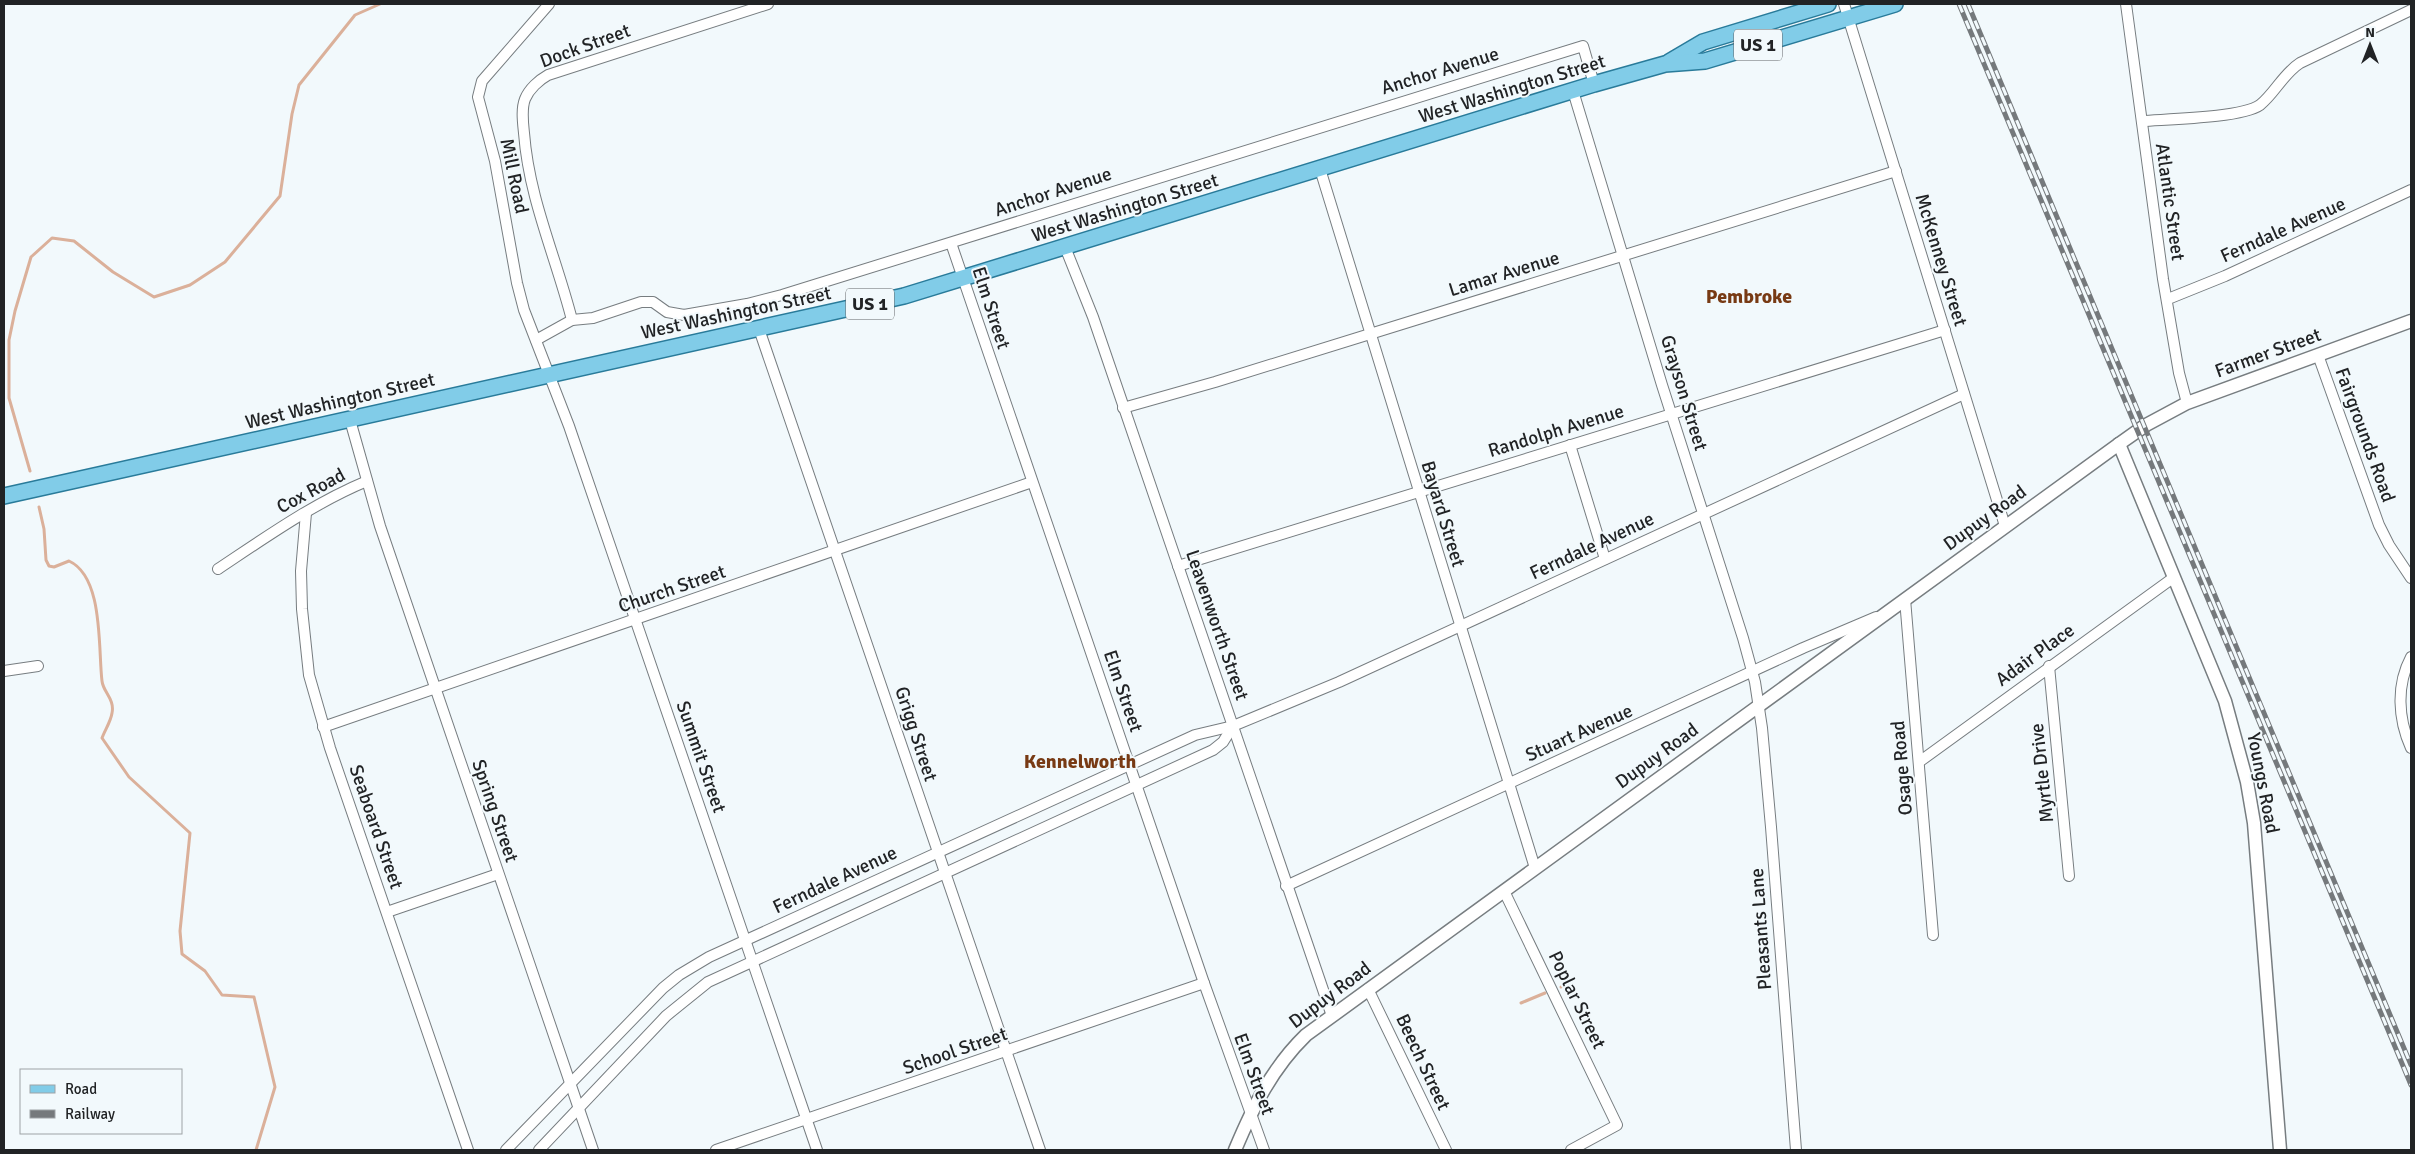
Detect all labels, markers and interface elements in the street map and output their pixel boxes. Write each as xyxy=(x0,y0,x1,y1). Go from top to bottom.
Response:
street label: Dock Street xyxy=(537,18,634,73)
north arrow xyxy=(2345,20,2395,70)
text: N xyxy=(2365,24,2375,41)
road number: US 1 xyxy=(1734,30,1782,60)
street label: Anchor Avenue xyxy=(1378,42,1502,100)
street label: West Washington Street xyxy=(1416,49,1608,129)
street label: Mill Road xyxy=(494,136,534,216)
street label: Atlantic Street xyxy=(2150,142,2190,263)
street label: Anchor Avenue xyxy=(991,162,1115,222)
street label: West Washington Street xyxy=(1029,168,1221,248)
street label: McKenney Street xyxy=(1909,191,1973,330)
street label: Ferndale Avenue xyxy=(2217,192,2349,268)
street label: Lamar Avenue xyxy=(1446,246,1562,302)
street label: Elm Street xyxy=(966,264,1016,353)
street label: West Washington Street xyxy=(639,281,834,345)
district label: Pembroke xyxy=(1706,284,1792,309)
road number: US 1 xyxy=(846,288,894,320)
street label: Farmer Street xyxy=(2212,323,2325,383)
street label: Grayson Street xyxy=(1655,332,1713,454)
street label: Fairgrounds Road xyxy=(2330,364,2400,506)
street label: West Washington Street xyxy=(243,367,437,434)
street label: Randolph Avenue xyxy=(1485,399,1627,463)
street label: Bayard Street xyxy=(1415,458,1471,570)
street label: Cox Road xyxy=(272,463,350,519)
street label: Dupuy Road xyxy=(1939,480,2031,556)
street label: Ferndale Avenue xyxy=(1526,507,1658,585)
street label: Leavenworth Street xyxy=(1180,547,1254,704)
street label: Church Street xyxy=(615,559,729,619)
street label: Adair Place xyxy=(1991,618,2079,692)
street label: Elm Street xyxy=(1098,647,1148,735)
street label: Grigg Street xyxy=(889,683,943,785)
street label: Summit Street xyxy=(671,698,731,816)
street label: Stuart Avenue xyxy=(1522,699,1636,767)
street label: Dupuy Road xyxy=(1611,718,1703,794)
street label: Osage Road xyxy=(1886,720,1918,816)
street label: Myrtle Drive xyxy=(2025,722,2059,824)
street label: Youngs Road xyxy=(2241,731,2285,835)
district label: Kennelworth xyxy=(1024,749,1136,774)
street label: Spring Street xyxy=(466,756,524,866)
street label: Seaboard Street xyxy=(344,762,409,893)
street label: Ferndale Avenue xyxy=(769,841,901,919)
street label: Pleasants Lane xyxy=(1745,867,1777,991)
street label: Poplar Street xyxy=(1543,947,1611,1053)
street label: Dupuy Road xyxy=(1284,956,1376,1034)
street label: Beech Street xyxy=(1390,1010,1456,1114)
street label: School Street xyxy=(900,1022,1011,1080)
street label: Elm Street xyxy=(1228,1030,1280,1118)
legend xyxy=(20,1069,182,1134)
text: Road xyxy=(65,1080,97,1098)
text: Railway xyxy=(65,1105,115,1123)

